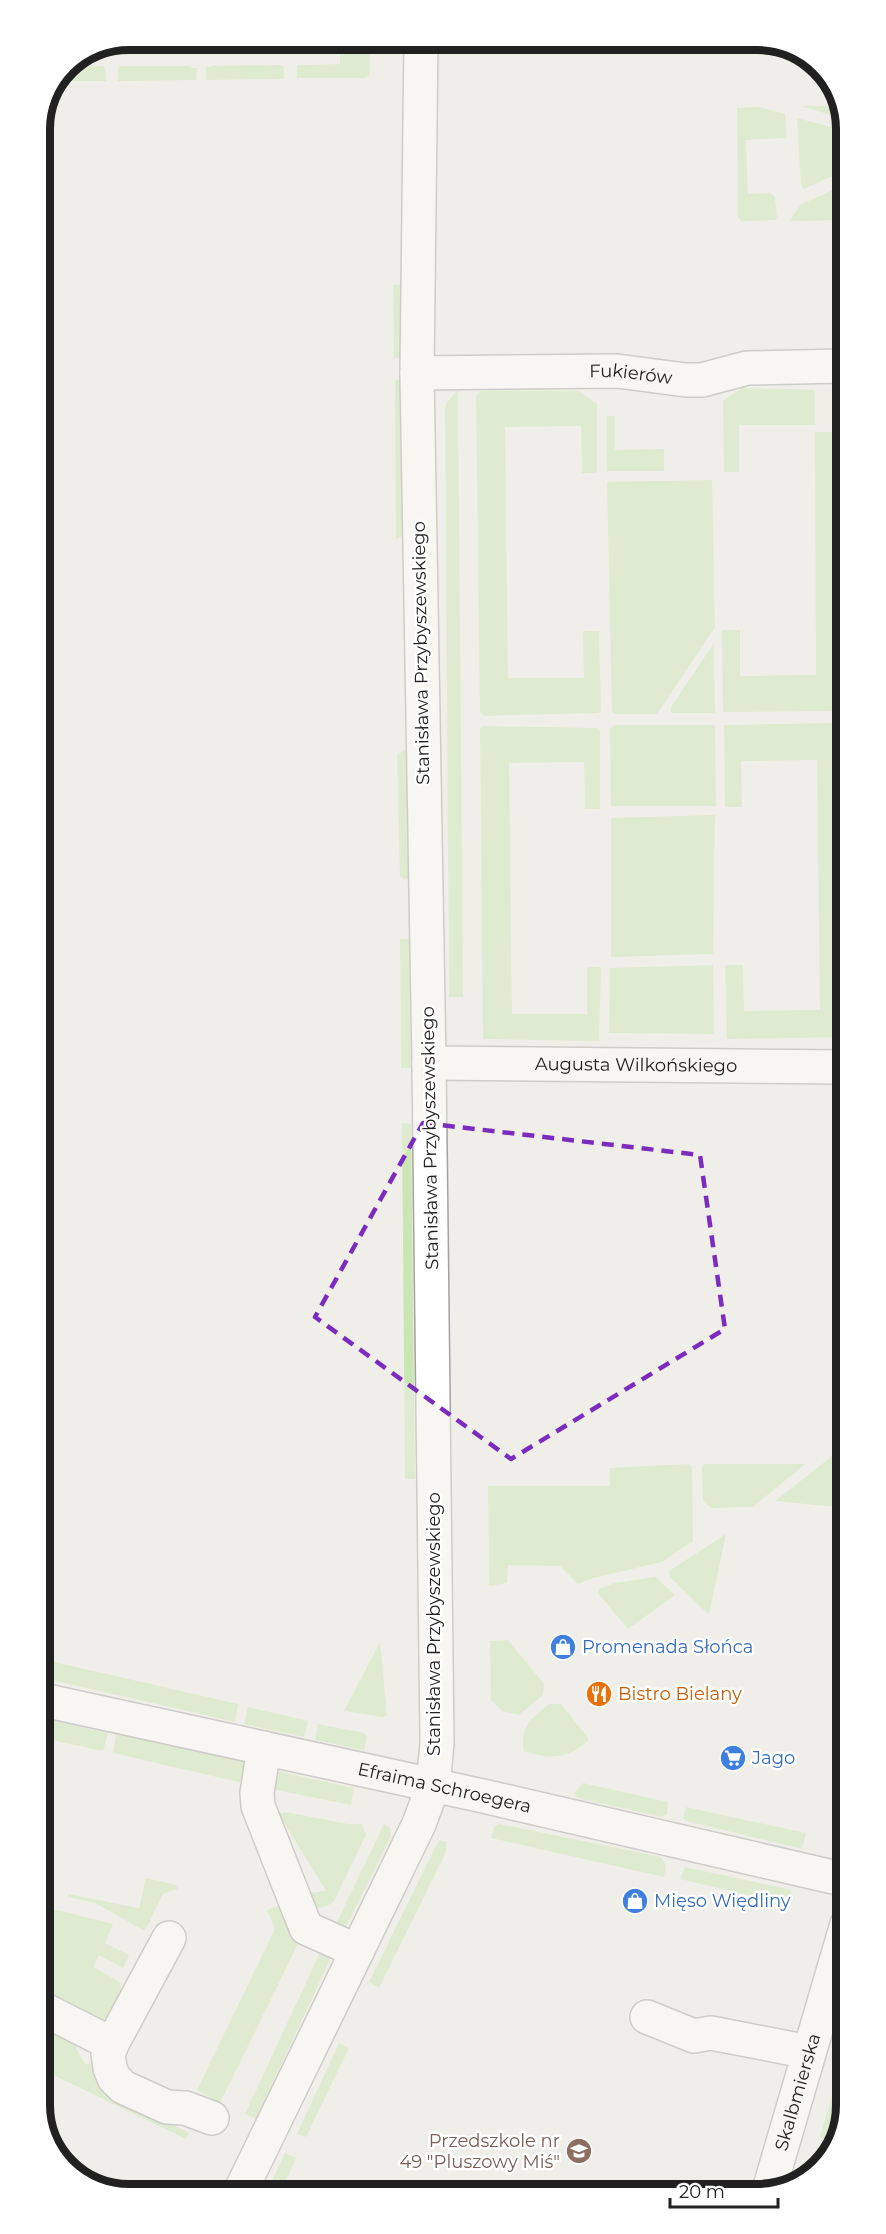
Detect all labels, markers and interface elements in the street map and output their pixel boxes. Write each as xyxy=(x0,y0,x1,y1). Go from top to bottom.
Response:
street label: Fukierów xyxy=(589,359,674,389)
street label: Stanisława Przybyszewskiego xyxy=(408,521,434,785)
street label: Stanisława Przybyszewskiego xyxy=(417,1006,443,1270)
street label: Augusta Wilkońskiego xyxy=(535,1053,737,1077)
street label: Stanisława Przybyszewskiego xyxy=(423,1492,445,1756)
shop icon: Promenada Słońca xyxy=(548,1632,578,1662)
place label: Promenada Słońca xyxy=(582,1636,753,1658)
restaurant icon: Bistro Bielany xyxy=(584,1679,614,1709)
place label: Bistro Bielany xyxy=(618,1683,742,1705)
supermarket icon: Jago xyxy=(718,1743,748,1773)
place label: Jago xyxy=(751,1747,795,1769)
street label: Efraima Schroegera xyxy=(356,1758,534,1818)
shop icon: Mięso Więdliny xyxy=(620,1886,650,1916)
place label: Mięso Więdliny xyxy=(654,1890,791,1912)
street label: Skalbmierska xyxy=(770,2031,825,2153)
place label: Przedszkole nr 49 "Pluszowy Miś" xyxy=(399,2130,560,2173)
school or university icon: Przedszkole nr 49 "Pluszowy Miś" xyxy=(564,2136,594,2166)
scale bar xyxy=(670,2171,778,2209)
text: 20 m xyxy=(679,2181,725,2203)

